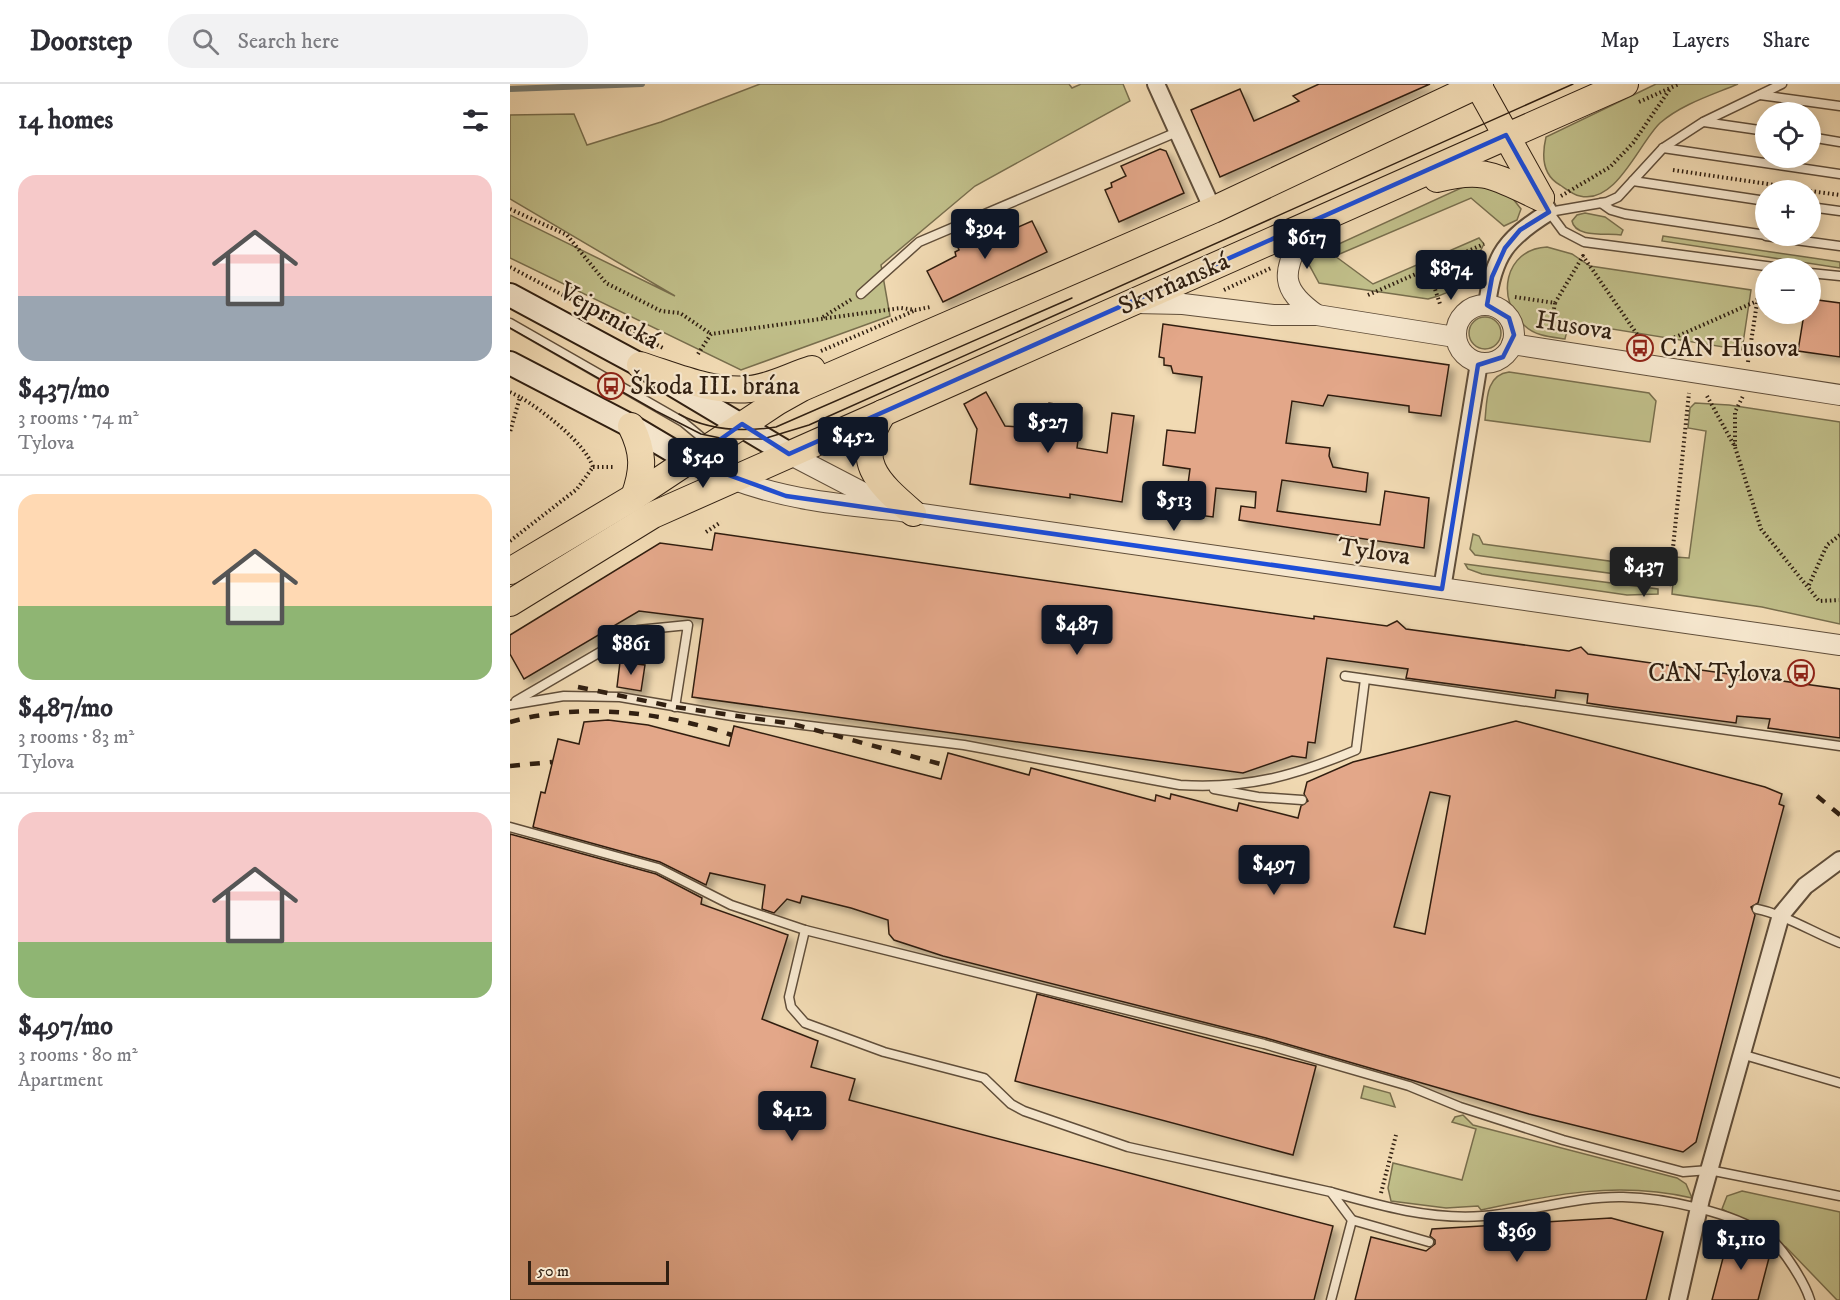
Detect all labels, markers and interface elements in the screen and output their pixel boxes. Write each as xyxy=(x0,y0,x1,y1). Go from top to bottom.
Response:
search box xyxy=(168,14,588,68)
text: Doorstep xyxy=(30,24,132,59)
icon: search xyxy=(189,25,222,58)
text: Search here xyxy=(237,28,339,55)
text: Map xyxy=(1600,28,1639,54)
text: Layers xyxy=(1672,28,1730,54)
text: Share xyxy=(1763,28,1810,54)
map controls xyxy=(1755,102,1821,324)
button: locate xyxy=(1755,102,1821,168)
text: 14 homes xyxy=(18,104,113,137)
icon: filters xyxy=(459,104,492,137)
button: + xyxy=(1755,180,1821,246)
pin: $394 xyxy=(949,209,1021,260)
icon: home xyxy=(201,214,309,322)
text: $394 xyxy=(965,216,1005,241)
pin: $617 xyxy=(1271,219,1343,270)
text: $617 xyxy=(1287,226,1327,251)
street label: Skvrňanská xyxy=(1113,245,1235,323)
pin: $874 xyxy=(1415,250,1487,301)
text: $874 xyxy=(1430,257,1472,282)
button: − xyxy=(1755,258,1821,324)
street label: Vejprnická xyxy=(552,274,665,357)
street label: Husova xyxy=(1533,304,1615,348)
place label: CAN Husova xyxy=(1660,332,1799,365)
bus stop icon: CAN Husova xyxy=(1625,333,1655,363)
place label: Škoda III. brána xyxy=(630,369,800,403)
bus stop icon: Škoda III. brána xyxy=(596,371,626,401)
text: $437/mo xyxy=(18,373,110,406)
pin: $527 xyxy=(1012,403,1084,454)
text: 3 rooms · 74 m² xyxy=(18,406,139,431)
text: $527 xyxy=(1028,410,1068,435)
pin: $452 xyxy=(817,417,889,468)
text: $452 xyxy=(832,424,874,449)
text: Tylova xyxy=(18,431,74,456)
pin: $540 xyxy=(667,438,739,489)
text: $540 xyxy=(682,445,724,470)
pin: $513 xyxy=(1138,481,1210,532)
text: $513 xyxy=(1156,488,1192,513)
street label: Tylova xyxy=(1335,531,1413,573)
icon: home xyxy=(201,533,309,641)
pin: $437 xyxy=(1608,547,1680,598)
text: $437 xyxy=(1624,554,1664,579)
pin: $487 xyxy=(1041,605,1113,656)
text: $487 xyxy=(1056,612,1098,637)
pin: $861 xyxy=(595,625,667,676)
text: $861 xyxy=(612,632,650,657)
place label: CAN Tylova xyxy=(1648,657,1782,690)
bus stop icon: CAN Tylova xyxy=(1786,658,1816,688)
text: $487/mo xyxy=(18,692,113,725)
text: 3 rooms · 83 m² xyxy=(18,725,134,750)
text: Tylova xyxy=(18,750,74,775)
pin: $497 xyxy=(1238,845,1310,896)
icon: home xyxy=(201,851,309,959)
text: $497 xyxy=(1253,852,1295,877)
text: $497/mo xyxy=(18,1010,113,1043)
text: 3 rooms · 80 m² xyxy=(18,1043,138,1068)
text: Apartment xyxy=(18,1068,103,1093)
pin: $412 xyxy=(756,1091,828,1142)
text: $412 xyxy=(772,1098,812,1123)
pin: $369 xyxy=(1481,1212,1553,1263)
text: $369 xyxy=(1498,1219,1536,1244)
pin: $1,110 xyxy=(1692,1220,1790,1271)
text: $1,110 xyxy=(1716,1227,1766,1252)
scale bar xyxy=(528,1258,669,1286)
text: 50 m xyxy=(537,1261,569,1281)

